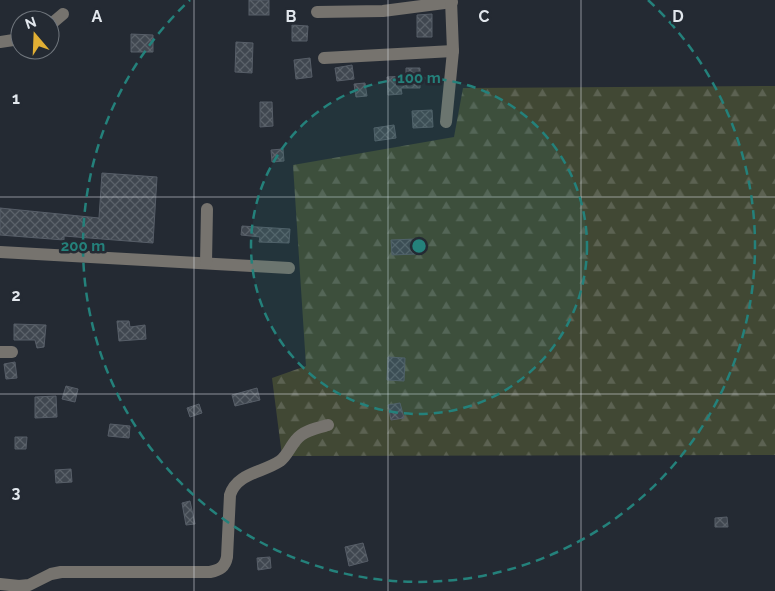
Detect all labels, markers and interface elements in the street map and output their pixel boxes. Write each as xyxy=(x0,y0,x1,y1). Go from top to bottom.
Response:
text: A xyxy=(92,7,103,26)
text: B xyxy=(286,7,297,26)
text: C xyxy=(479,7,490,26)
text: D xyxy=(672,7,684,26)
north arrow xyxy=(10,10,60,60)
text: N xyxy=(23,13,38,32)
text: 100 m xyxy=(397,69,441,87)
text: 1 xyxy=(12,89,20,108)
text: 200 m xyxy=(61,237,105,255)
centre of rings xyxy=(410,237,428,255)
text: 2 xyxy=(11,286,21,305)
text: 3 xyxy=(12,483,21,502)

